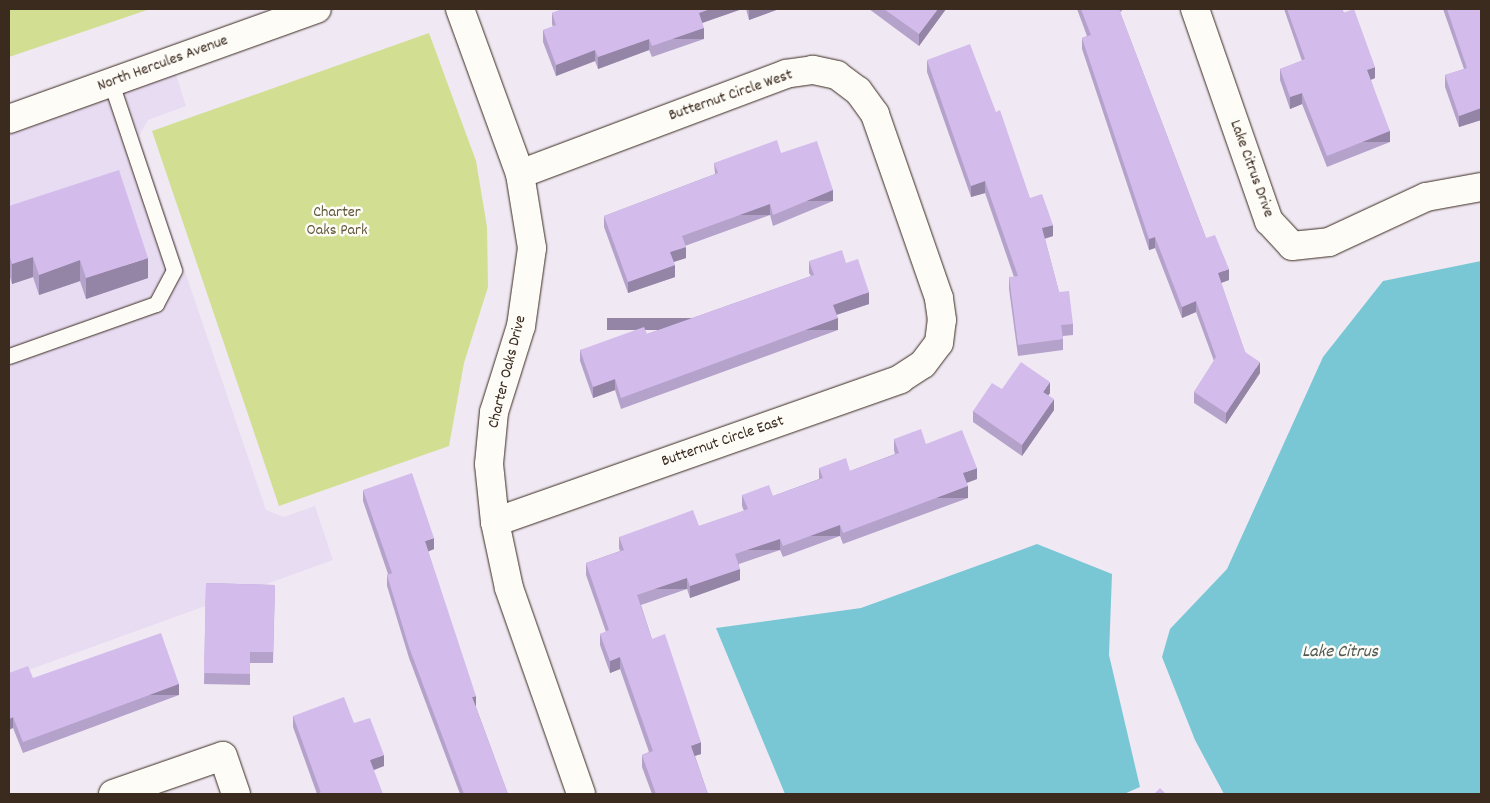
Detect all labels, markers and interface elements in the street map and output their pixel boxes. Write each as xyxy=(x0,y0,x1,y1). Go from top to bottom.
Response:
street label: North Hercules Avenue xyxy=(95,31,231,97)
street label: Butternut Circle West xyxy=(667,66,795,126)
street label: Lake Citrus Drive xyxy=(1225,118,1277,220)
park label: Charter Oaks Park xyxy=(307,203,367,241)
street label: Charter Oaks Drive xyxy=(485,314,531,430)
street label: Butternut Circle East xyxy=(659,412,787,472)
water label: Lake Citrus xyxy=(1302,642,1378,664)

